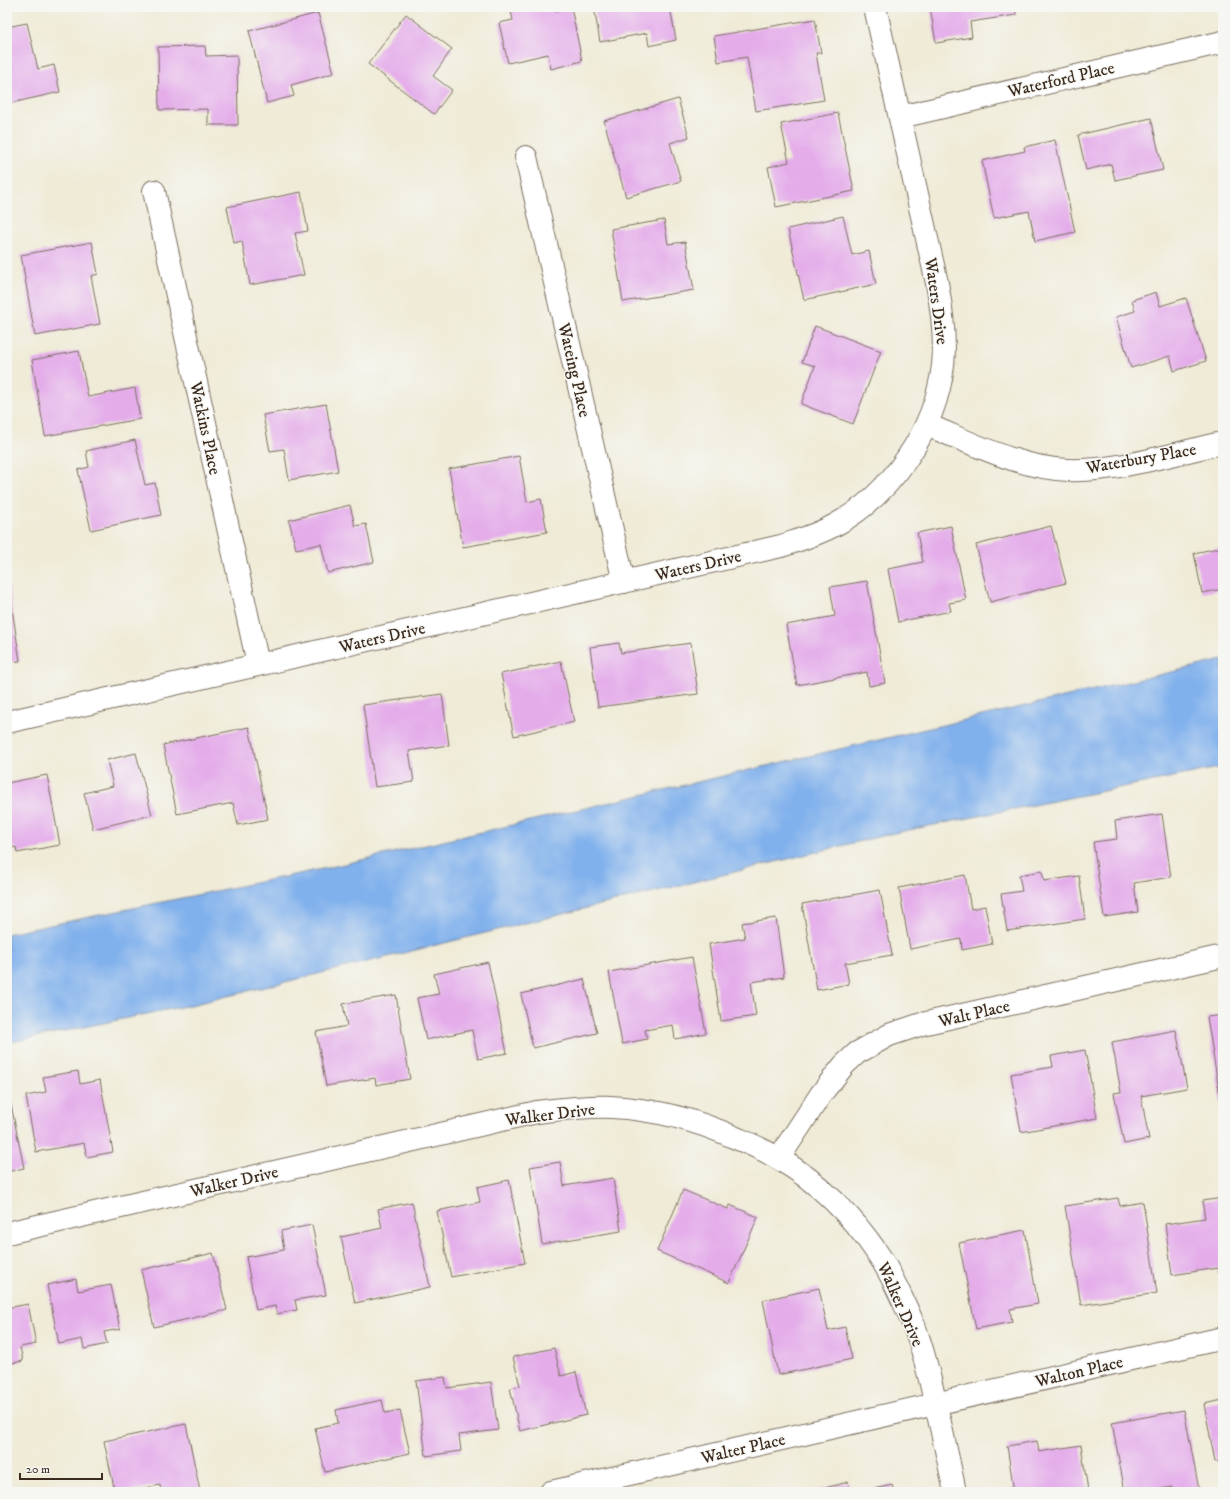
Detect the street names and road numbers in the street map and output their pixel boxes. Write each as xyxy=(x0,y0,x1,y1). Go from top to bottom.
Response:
street label: Waterford Place xyxy=(1005,57,1117,103)
street label: Waters Drive xyxy=(919,255,953,346)
street label: Wateing Place xyxy=(552,320,596,419)
street label: Watkins Place xyxy=(184,379,226,477)
street label: Waterbury Place xyxy=(1083,438,1198,480)
street label: Waters Drive xyxy=(652,545,743,587)
street label: Waters Drive xyxy=(336,617,427,659)
street label: Walt Place xyxy=(936,995,1012,1033)
street label: Walker Drive xyxy=(503,1099,596,1132)
street label: Walker Drive xyxy=(187,1161,281,1203)
street label: Walker Drive xyxy=(871,1258,928,1350)
street label: Walton Place xyxy=(1032,1351,1125,1393)
street label: Walter Place xyxy=(698,1429,787,1470)

